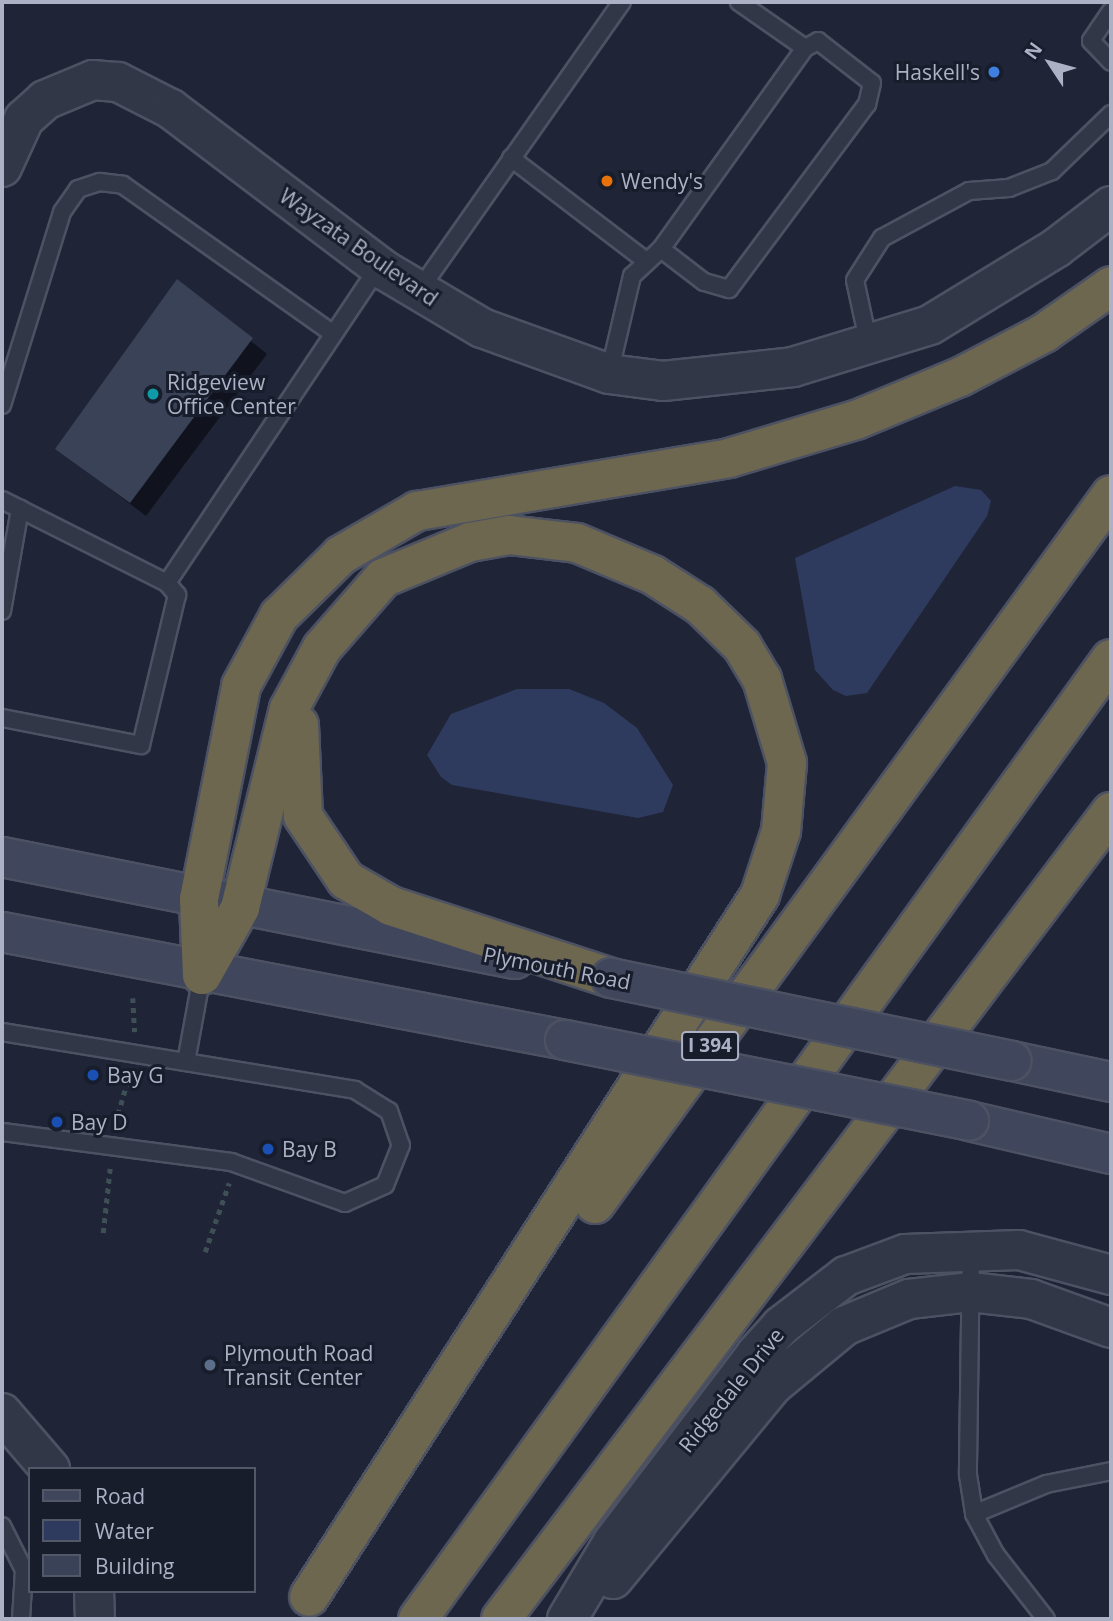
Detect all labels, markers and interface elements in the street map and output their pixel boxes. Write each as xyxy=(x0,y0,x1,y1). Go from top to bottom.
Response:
north arrow xyxy=(1015,28,1085,98)
text: N xyxy=(1018,37,1048,65)
place label: Haskell's xyxy=(895,59,980,85)
marker: Haskell's xyxy=(986,64,1002,80)
place label: Wendy's xyxy=(621,168,703,194)
marker: Wendy's xyxy=(599,173,615,189)
street label: Wayzata Boulevard xyxy=(275,183,443,311)
place label: Ridgeview Office Center xyxy=(167,369,296,419)
marker: Ridgeview Office Center xyxy=(145,386,161,402)
street label: Plymouth Road xyxy=(481,941,633,995)
road number: I 394 xyxy=(680,1030,740,1062)
place label: Bay G xyxy=(107,1062,163,1088)
marker: Bay G xyxy=(85,1067,101,1083)
place label: Bay D xyxy=(71,1109,127,1135)
marker: Bay D xyxy=(49,1114,65,1130)
place label: Bay B xyxy=(282,1136,337,1162)
marker: Bay B xyxy=(260,1141,276,1157)
street label: Ridgedale Drive xyxy=(673,1323,789,1457)
place label: Plymouth Road Transit Center xyxy=(224,1340,373,1390)
marker: Plymouth Road Transit Center xyxy=(202,1357,218,1373)
legend xyxy=(28,1467,256,1593)
text: Road xyxy=(95,1482,145,1510)
text: Water xyxy=(95,1517,154,1545)
text: Building xyxy=(95,1552,174,1580)

